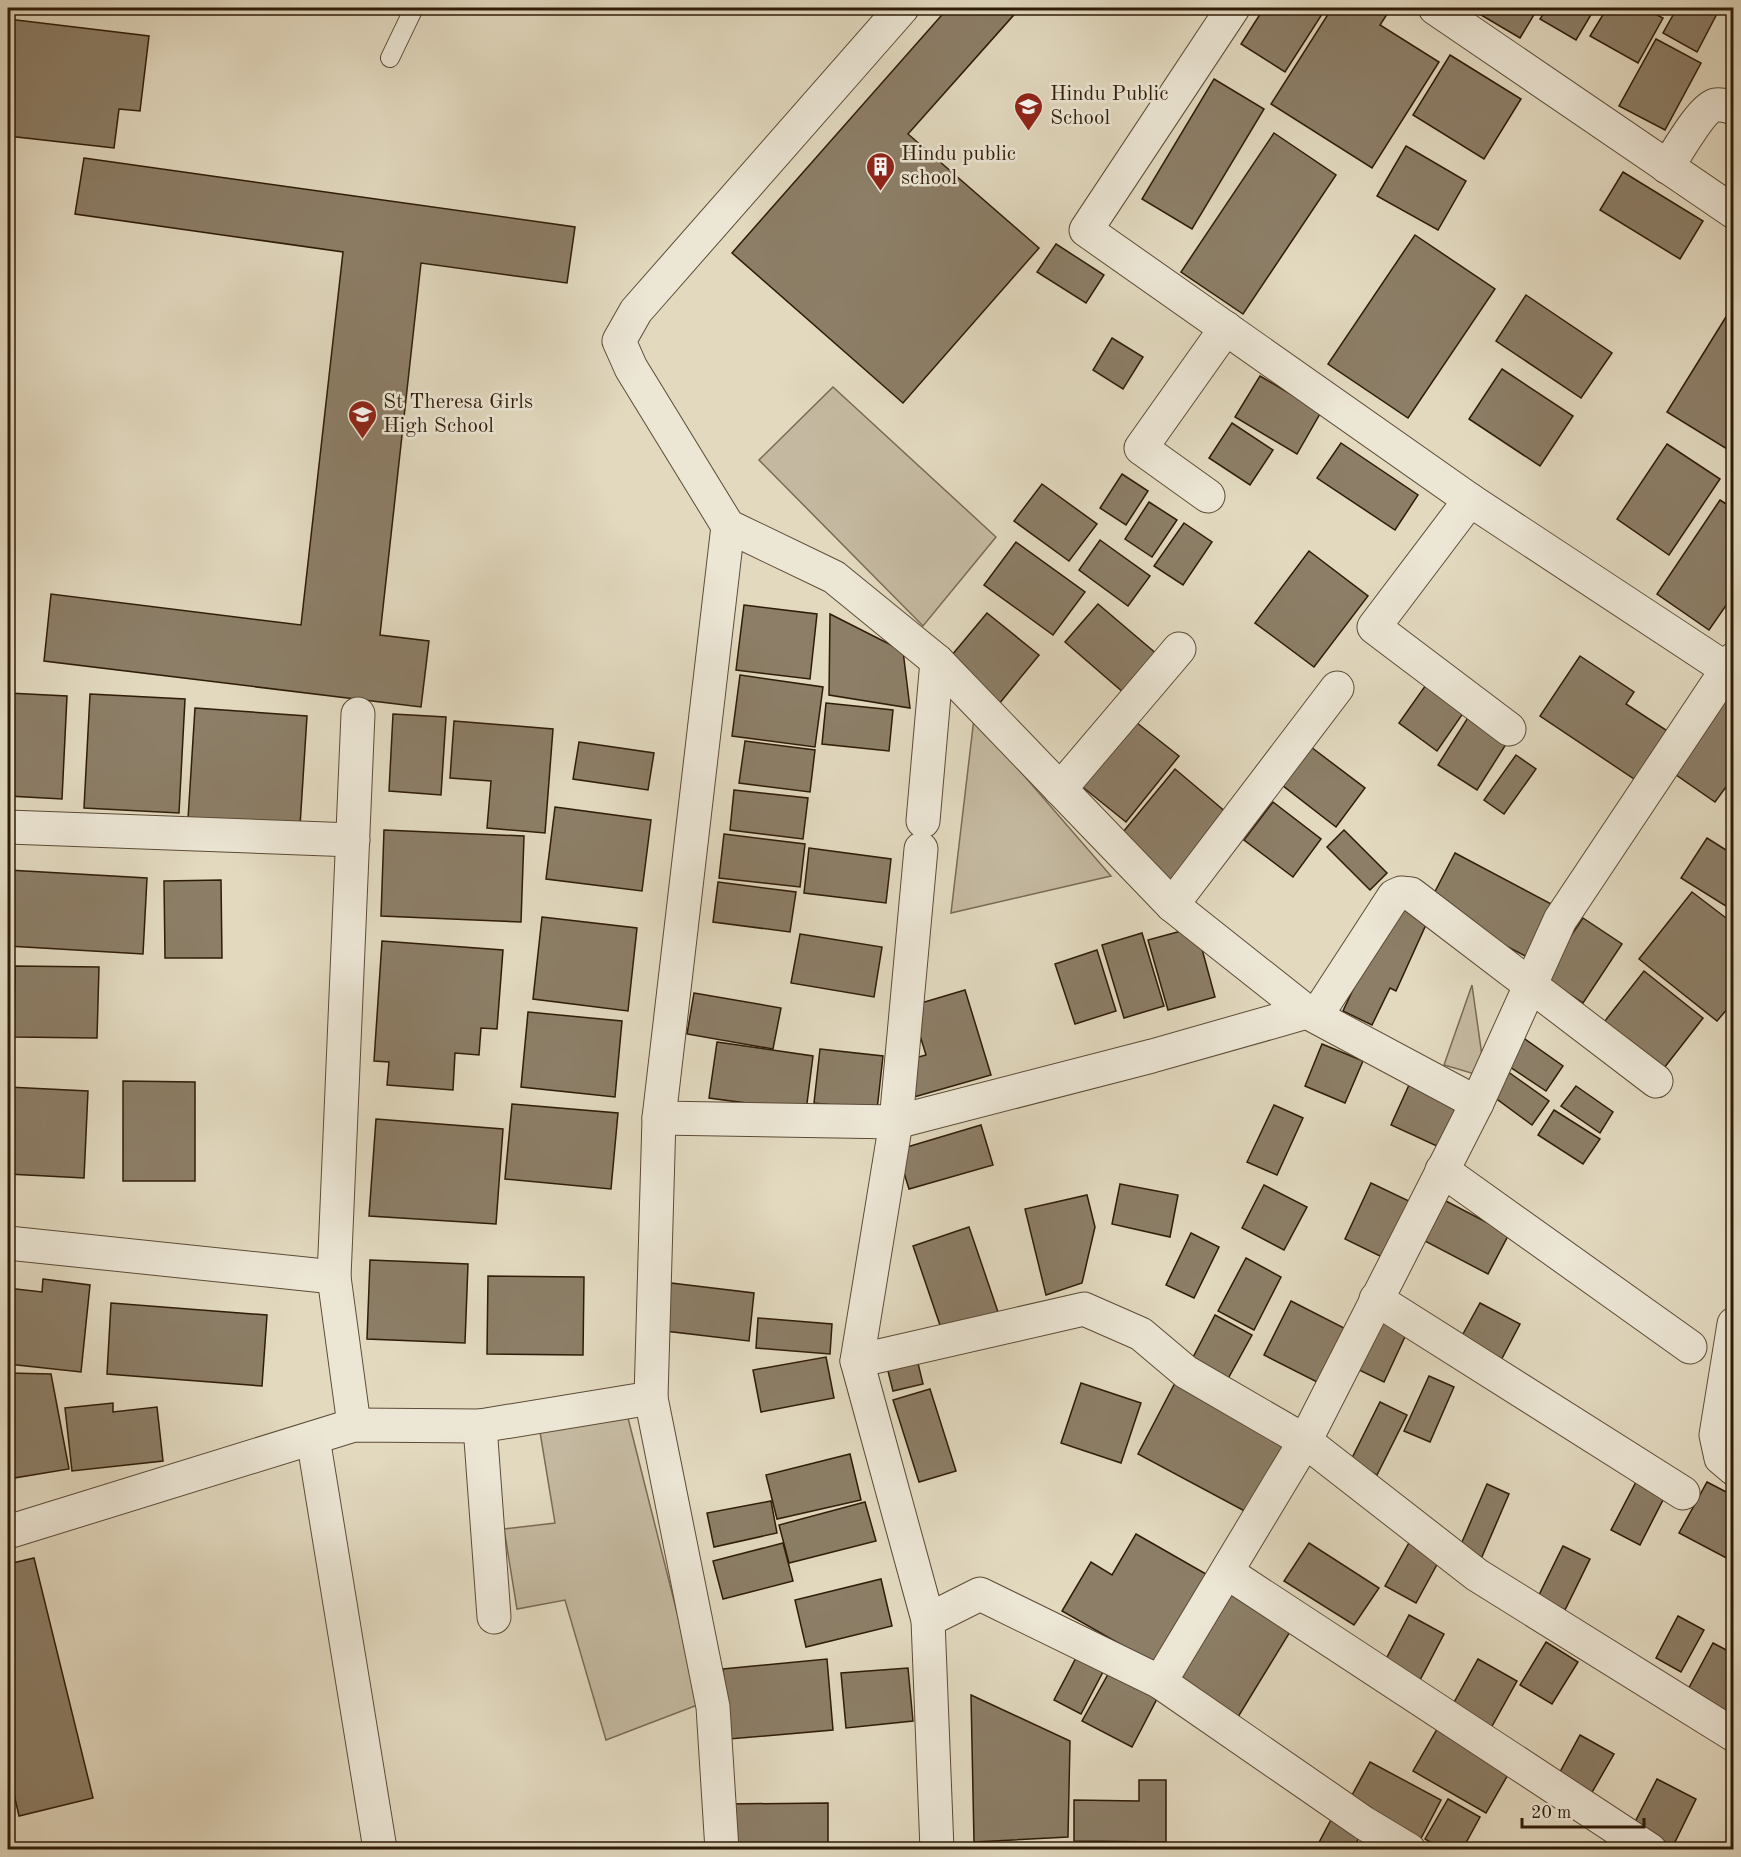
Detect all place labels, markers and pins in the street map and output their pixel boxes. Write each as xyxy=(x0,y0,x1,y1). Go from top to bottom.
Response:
place label: Hindu Public School xyxy=(1050,84,1168,129)
school or university icon: Hindu Public School xyxy=(1013,90,1045,132)
place label: Hindu public school xyxy=(901,144,1016,189)
building icon: Hindu public school xyxy=(864,150,896,192)
place label: St Theresa Girls High School xyxy=(383,392,533,437)
school or university icon: St Theresa Girls High School xyxy=(346,398,378,440)

